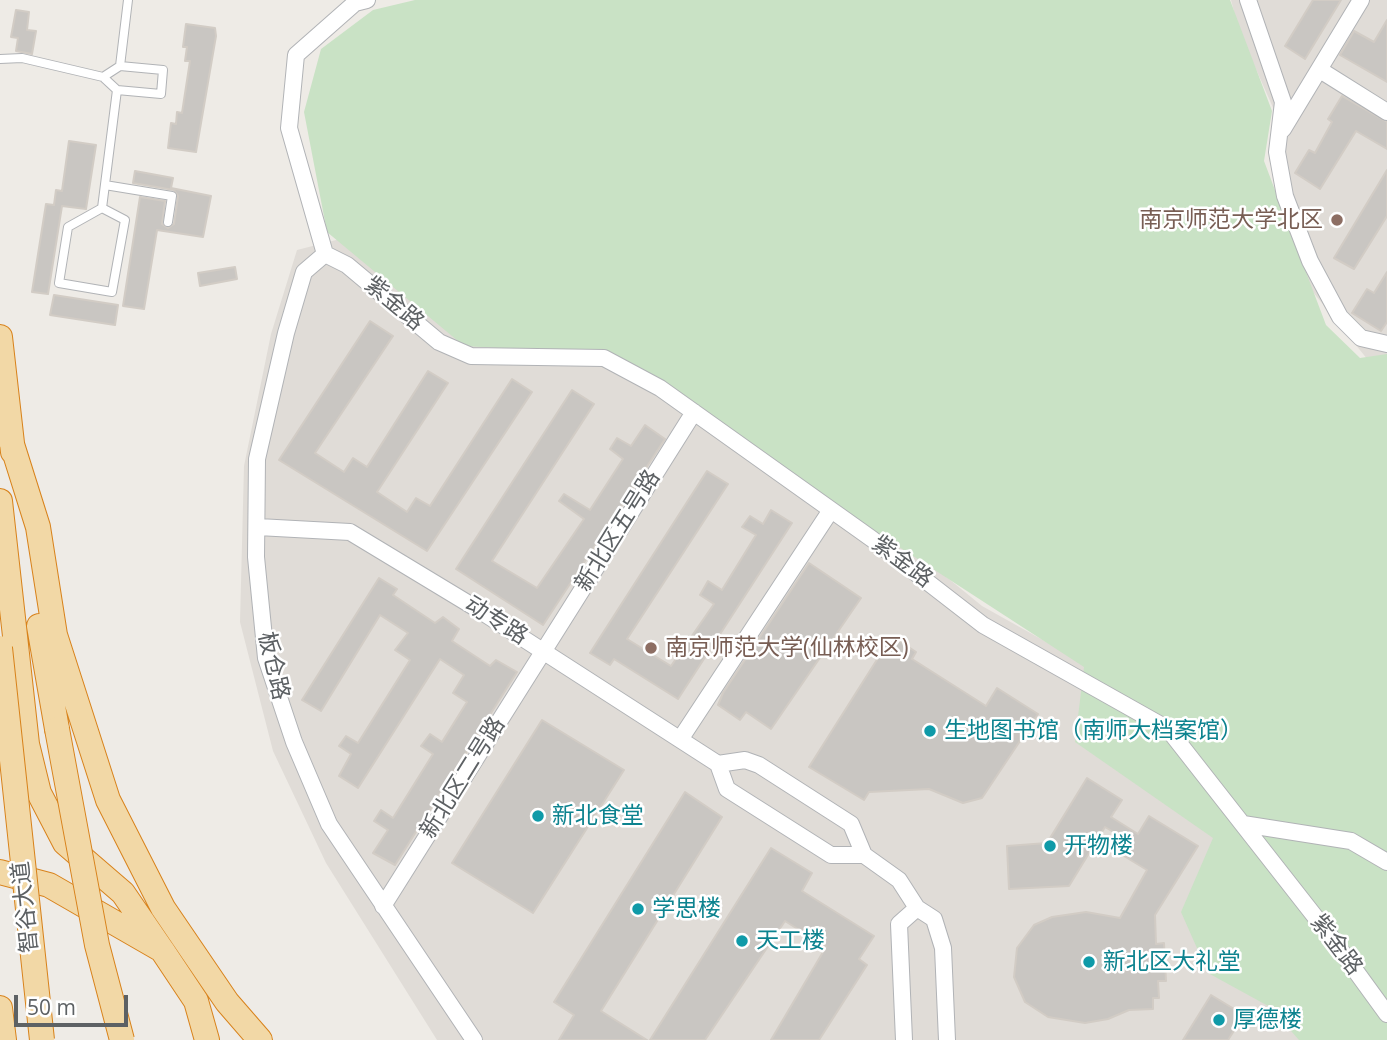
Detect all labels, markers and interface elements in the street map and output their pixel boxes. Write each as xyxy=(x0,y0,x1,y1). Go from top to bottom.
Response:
place label: 南京师范大学北区 xyxy=(1139,206,1323,234)
marker: 南京师范大学北区 xyxy=(1329,212,1345,228)
street label: 紫金路 xyxy=(359,271,429,337)
street label: 新北区五号路 xyxy=(570,465,666,597)
street label: 紫金路 xyxy=(866,530,938,594)
street label: 动专路 xyxy=(459,591,533,651)
street label: 板仓路 xyxy=(252,629,294,703)
place label: 南京师范大学(仙林校区) xyxy=(665,634,909,662)
marker: 南京师范大学(仙林校区) xyxy=(643,640,659,656)
street label: 新北区二号路 xyxy=(415,712,511,844)
place label: 生地图书馆（南师大档案馆） xyxy=(944,717,1243,745)
marker: 生地图书馆（南师大档案馆） xyxy=(922,723,938,739)
place label: 新北食堂 xyxy=(552,802,644,830)
marker: 新北食堂 xyxy=(530,808,546,824)
place label: 开物楼 xyxy=(1064,832,1133,860)
marker: 开物楼 xyxy=(1042,838,1058,854)
street label: 智谷大道 xyxy=(7,860,45,954)
place label: 学思楼 xyxy=(652,895,721,923)
marker: 学思楼 xyxy=(630,901,646,917)
street label: 紫金路 xyxy=(1304,909,1368,981)
place label: 天工楼 xyxy=(756,927,825,955)
marker: 天工楼 xyxy=(734,933,750,949)
place label: 新北区大礼堂 xyxy=(1103,948,1241,976)
marker: 新北区大礼堂 xyxy=(1081,954,1097,970)
scale bar xyxy=(18,981,131,1025)
text: 50 m xyxy=(27,993,76,1021)
place label: 厚德楼 xyxy=(1233,1006,1302,1034)
marker: 厚德楼 xyxy=(1211,1012,1227,1028)

